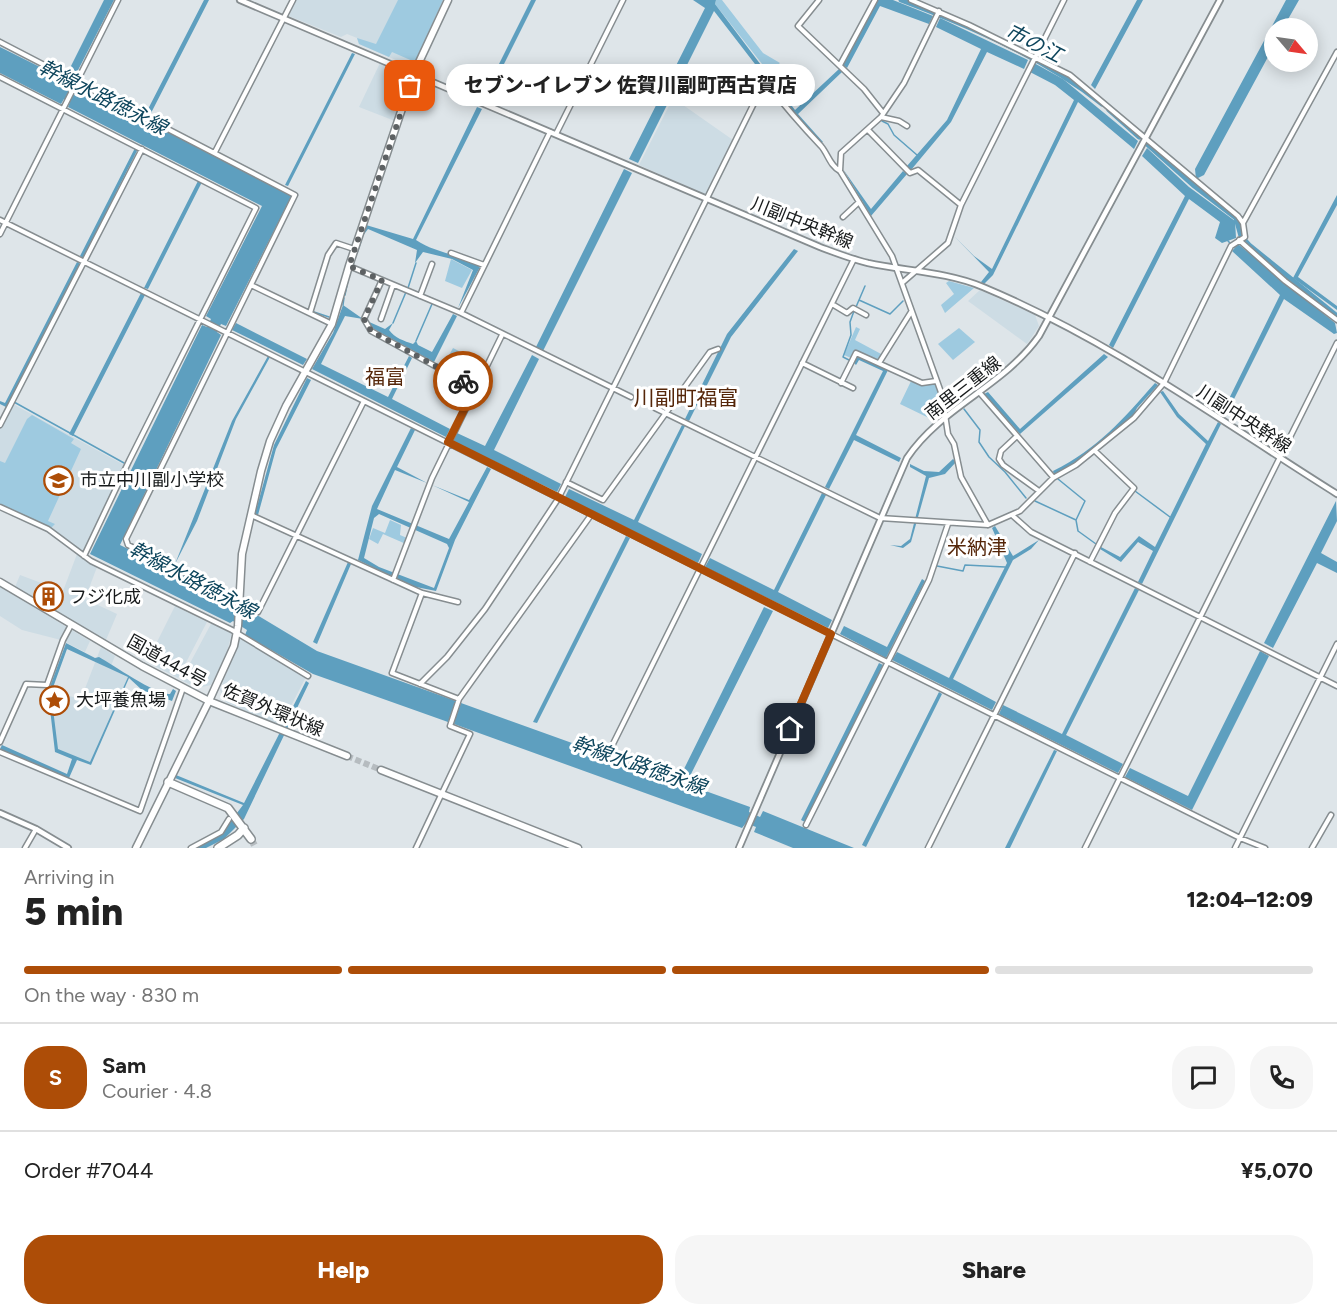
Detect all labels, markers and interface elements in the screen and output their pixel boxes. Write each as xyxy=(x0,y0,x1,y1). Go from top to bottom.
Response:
north arrow xyxy=(1264,18,1318,72)
map controls xyxy=(1264,18,1318,72)
water label: 市の江 xyxy=(1002,19,1068,68)
water label: 幹線水路徳永線 xyxy=(35,55,173,141)
pin xyxy=(384,60,435,111)
callout: セブン-イレブン 佐賀川副町西古賀店 xyxy=(446,65,815,107)
icon: bag xyxy=(393,69,426,102)
text: セブン-イレブン 佐賀川副町西古賀店 xyxy=(464,73,797,97)
street label: 川副中央幹線 xyxy=(748,193,856,253)
courier xyxy=(433,351,493,411)
street label: 南里三重線 xyxy=(921,352,1005,424)
district label: 福富 xyxy=(365,365,405,389)
icon: bike xyxy=(447,365,480,398)
street label: 川副中央幹線 xyxy=(1193,380,1295,458)
district label: 川副町福富 xyxy=(634,385,739,410)
school or university icon: 市立中川副小学校 xyxy=(43,464,75,496)
place label: 市立中川副小学校 xyxy=(80,469,224,491)
district label: 米納津 xyxy=(947,535,1007,559)
water label: 幹線水路徳永線 xyxy=(126,537,263,625)
building icon: フジ化成 xyxy=(32,581,64,613)
place label: フジ化成 xyxy=(69,586,141,608)
street label: 国道444号 xyxy=(123,630,211,692)
street label: 佐賀外環状線 xyxy=(219,679,327,741)
place icon: 大坪養魚場 xyxy=(39,684,71,716)
place label: 大坪養魚場 xyxy=(76,689,166,711)
pin xyxy=(764,703,815,754)
icon: home xyxy=(773,712,806,745)
water label: 幹線水路徳永線 xyxy=(569,731,712,800)
text: Arriving in xyxy=(24,865,114,889)
text: 12:04–12:09 xyxy=(1186,886,1313,913)
text: 5 min xyxy=(24,888,123,935)
text: On the way · 830 m xyxy=(24,983,199,1007)
button: chat xyxy=(1172,1046,1235,1109)
button: phone xyxy=(1250,1046,1313,1109)
text: Sam xyxy=(102,1052,146,1079)
text: S xyxy=(49,1064,62,1091)
text: Courier · 4.8 xyxy=(102,1079,212,1103)
text: Order #7044 xyxy=(24,1157,153,1184)
text: ¥5,070 xyxy=(1241,1157,1313,1184)
button: Help xyxy=(24,1235,663,1304)
button: Share xyxy=(675,1235,1313,1304)

